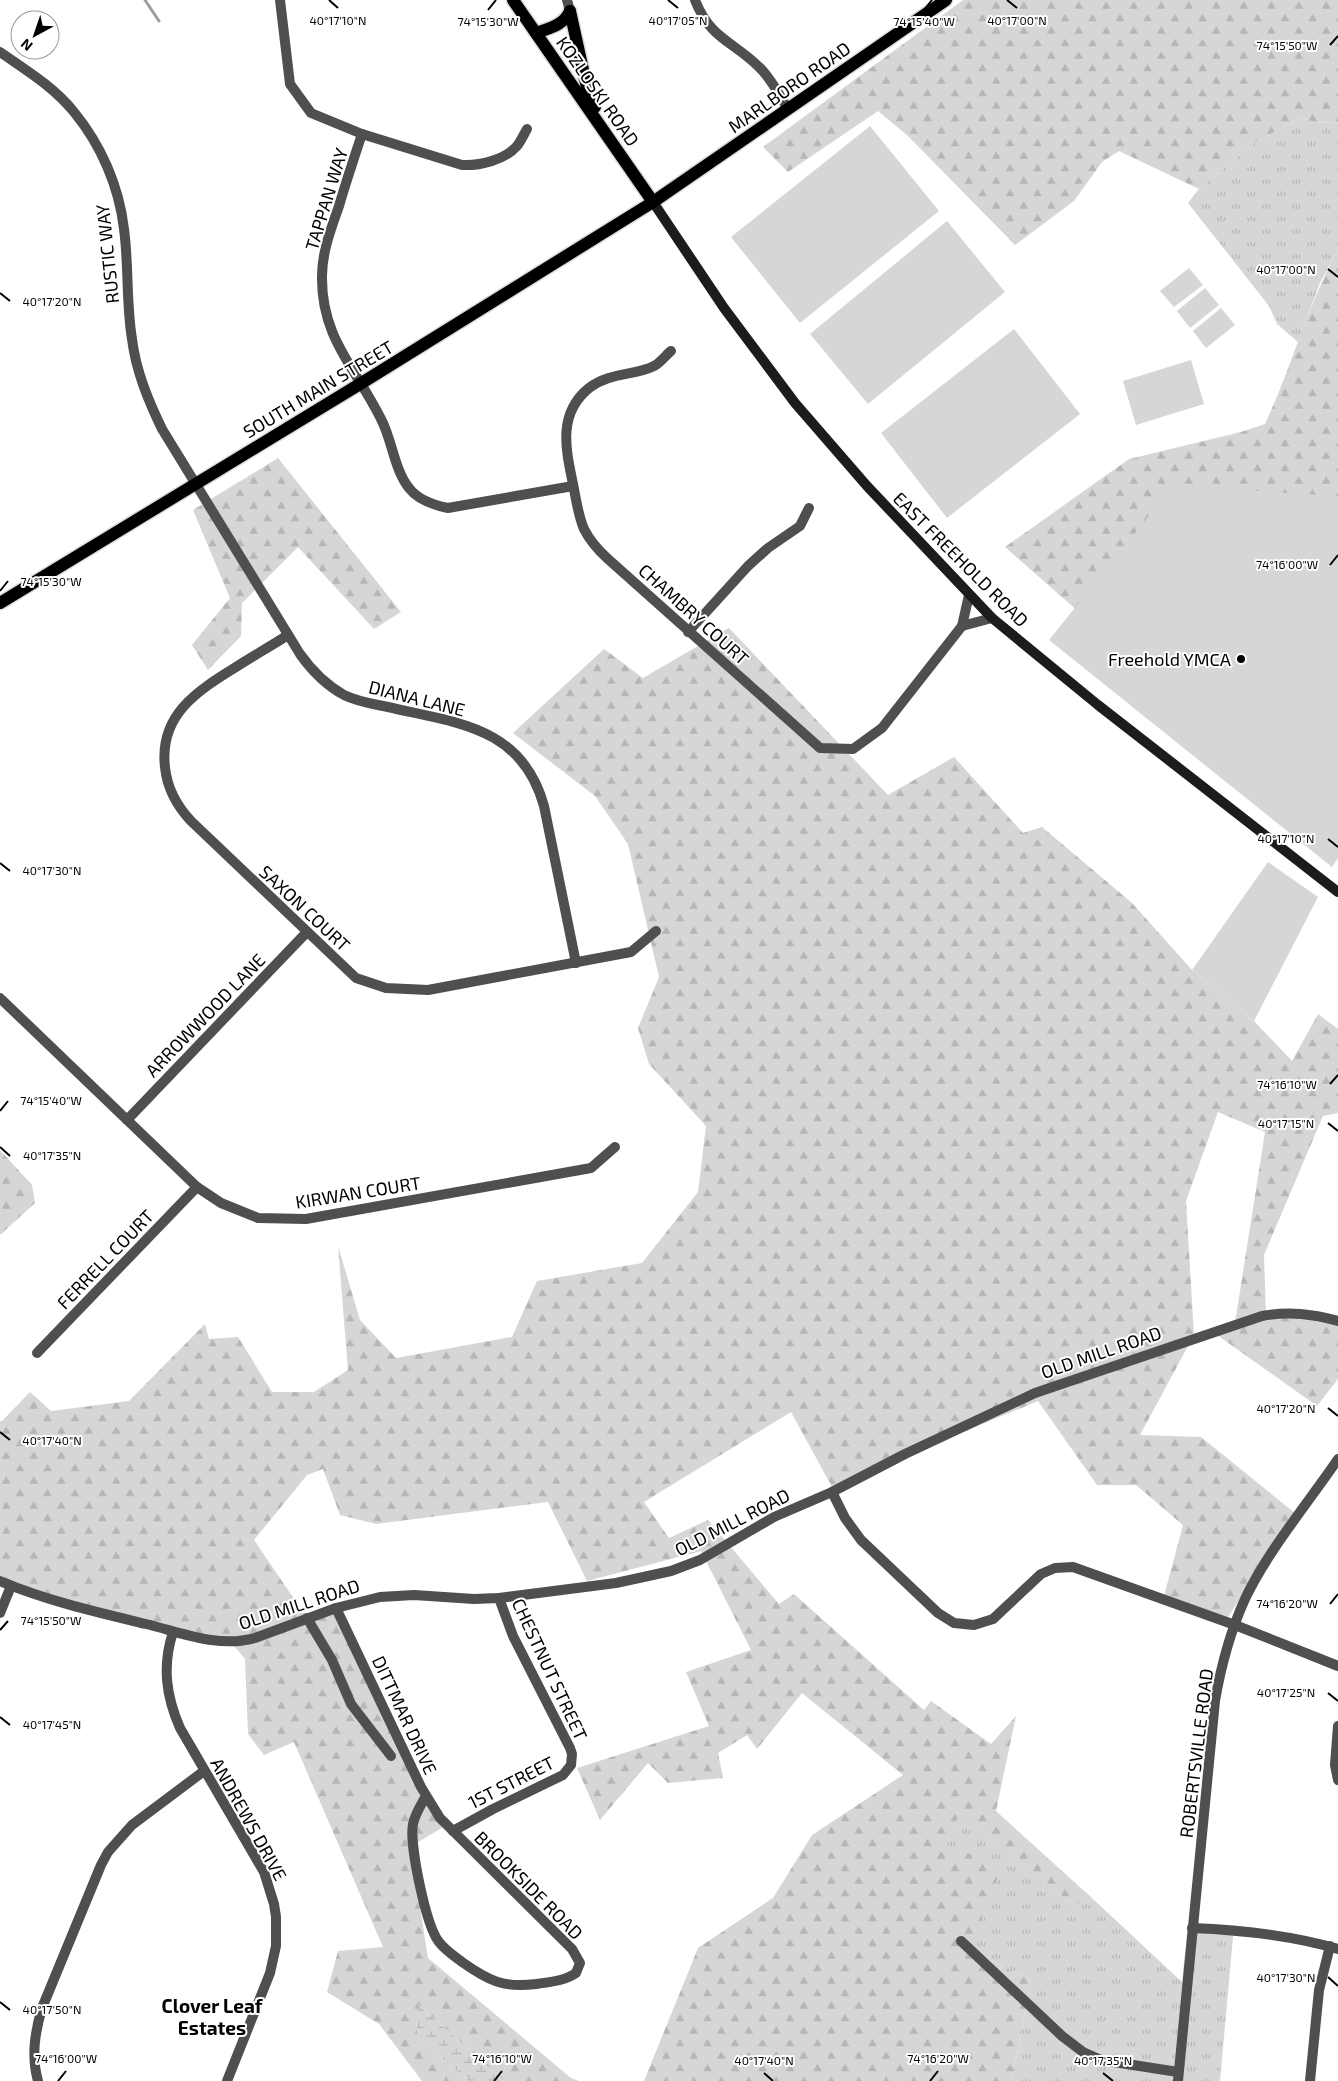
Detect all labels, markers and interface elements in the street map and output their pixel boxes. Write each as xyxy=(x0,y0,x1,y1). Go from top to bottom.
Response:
north arrow xyxy=(10,10,60,60)
text: 40°17'10"N xyxy=(309,13,367,27)
text: 40°17'05"N xyxy=(649,13,707,27)
text: 40°17'00"N xyxy=(987,13,1047,27)
text: 74°15'30"W xyxy=(457,14,519,28)
text: 74°15'40"W xyxy=(893,14,955,28)
street label: KOZLOSKI ROAD xyxy=(552,32,644,150)
text: N xyxy=(17,36,36,55)
street label: MARLBORO ROAD xyxy=(724,37,854,137)
text: 74°15'50"W xyxy=(1257,38,1317,52)
street label: TAPPAN WAY xyxy=(300,144,352,253)
street label: RUSTIC WAY xyxy=(91,203,123,305)
text: 40°17'00"N xyxy=(1256,262,1316,276)
text: 40°17'20"N xyxy=(22,294,82,308)
street label: SOUTH MAIN STREET xyxy=(239,335,398,443)
street label: EAST FREEHOLD ROAD xyxy=(889,487,1033,631)
text: 74°16'00"W xyxy=(1256,557,1318,571)
street label: CHAMBRY COURT xyxy=(634,559,754,670)
text: 74°15'30"W xyxy=(20,574,82,588)
place label: Freehold YMCA xyxy=(1108,648,1232,670)
marker: Freehold YMCA xyxy=(1235,653,1247,665)
street label: DIANA LANE xyxy=(367,675,467,721)
text: 40°17'10"N xyxy=(1257,831,1315,845)
street label: SAXON COURT xyxy=(255,860,355,956)
text: 40°17'30"N xyxy=(22,863,82,877)
street label: ARROWWOOD LANE xyxy=(141,949,269,1081)
text: 74°16'10"W xyxy=(1257,1077,1317,1091)
text: 74°15'40"W xyxy=(20,1093,82,1107)
text: 40°17'15"N xyxy=(1258,1116,1314,1130)
text: 40°17'35"N xyxy=(23,1148,81,1162)
street label: KIRWAN COURT xyxy=(294,1171,423,1213)
street label: FERRELL COURT xyxy=(52,1204,158,1313)
street label: OLD MILL ROAD xyxy=(1038,1321,1164,1383)
text: 40°17'20"N xyxy=(1256,1401,1316,1415)
text: 40°17'40"N xyxy=(22,1433,82,1447)
street label: OLD MILL ROAD xyxy=(671,1484,793,1560)
street label: OLD MILL ROAD xyxy=(236,1574,362,1634)
street label: CHESTNUT STREET xyxy=(507,1595,593,1744)
text: 74°16'20"W xyxy=(1256,1596,1318,1610)
text: 74°15'50"W xyxy=(21,1613,81,1627)
street label: DITTMAR DRIVE xyxy=(368,1652,442,1778)
street label: ROBERTSVILLE ROAD xyxy=(1175,1667,1217,1839)
text: 40°17'25"N xyxy=(1257,1685,1315,1699)
text: 40°17'45"N xyxy=(23,1717,81,1731)
street label: 1ST STREET xyxy=(464,1751,558,1813)
street label: ANDREWS DRIVE xyxy=(206,1754,292,1884)
street label: BROOKSIDE ROAD xyxy=(470,1826,588,1944)
text: 40°17'30"N xyxy=(1256,1970,1316,1984)
district label: Clover Leaf Estates xyxy=(162,1994,264,2039)
text: 40°17'50"N xyxy=(23,2002,81,2016)
text: 74°16'00"W xyxy=(35,2051,97,2065)
text: 74°16'10"W xyxy=(472,2051,532,2065)
text: 74°16'20"W xyxy=(907,2051,969,2065)
text: 40°17'40"N xyxy=(734,2053,794,2067)
text: 40°17'35"N xyxy=(1074,2053,1132,2067)

